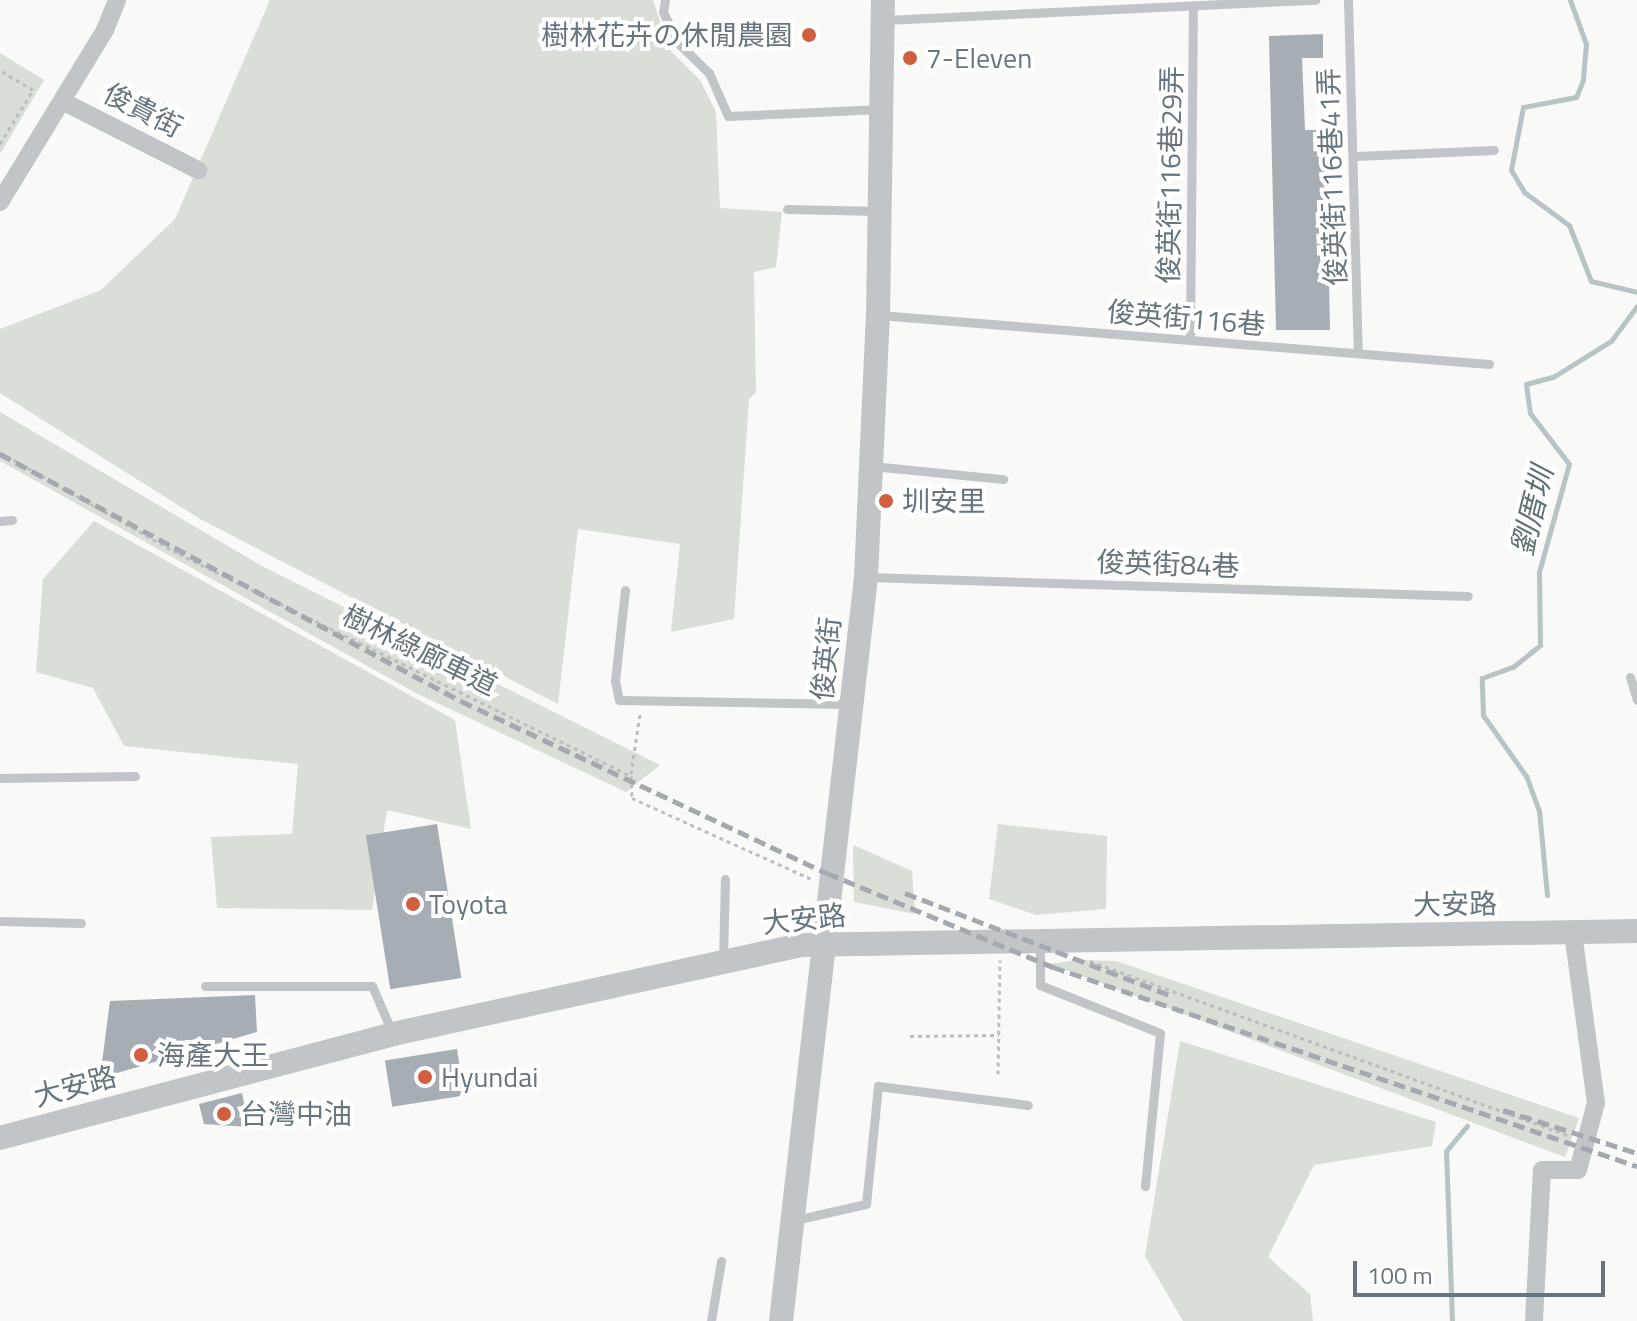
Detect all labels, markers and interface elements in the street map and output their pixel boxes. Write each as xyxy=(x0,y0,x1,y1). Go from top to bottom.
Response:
place label: 樹林花卉の休閒農園 xyxy=(541,18,793,52)
marker: 樹林花卉の休閒農園 xyxy=(800,26,818,44)
place label: 7-Eleven xyxy=(926,41,1032,75)
marker: 7-Eleven xyxy=(901,49,919,67)
street label: 俊英街116巷29弄 xyxy=(1151,66,1189,284)
street label: 俊英街116巷41弄 xyxy=(1311,67,1353,287)
street label: 俊貴街 xyxy=(98,76,188,144)
street label: 俊英街116巷 xyxy=(1105,294,1267,342)
water label: 劉厝圳 xyxy=(1504,463,1560,559)
place label: 圳安里 xyxy=(902,484,986,518)
marker: 圳安里 xyxy=(877,492,895,510)
street label: 俊英街84巷 xyxy=(1096,545,1240,583)
street label: 樹林綠廊車道 xyxy=(337,598,503,702)
street label: 俊英街 xyxy=(805,615,847,703)
street label: 大安路 xyxy=(1413,886,1497,922)
place label: Toyota xyxy=(429,887,507,921)
marker: Toyota xyxy=(404,895,422,913)
street label: 大安路 xyxy=(760,898,848,940)
place label: 海產大王 xyxy=(157,1038,269,1072)
marker: 海產大王 xyxy=(132,1046,150,1064)
street label: 大安路 xyxy=(30,1059,120,1113)
place label: Hyundai xyxy=(441,1060,538,1094)
marker: Hyundai xyxy=(416,1068,434,1086)
place label: 台灣中油 xyxy=(240,1097,352,1131)
marker: 台灣中油 xyxy=(215,1105,233,1123)
scale bar xyxy=(1357,1245,1609,1295)
text: 100 m xyxy=(1367,1257,1433,1293)

